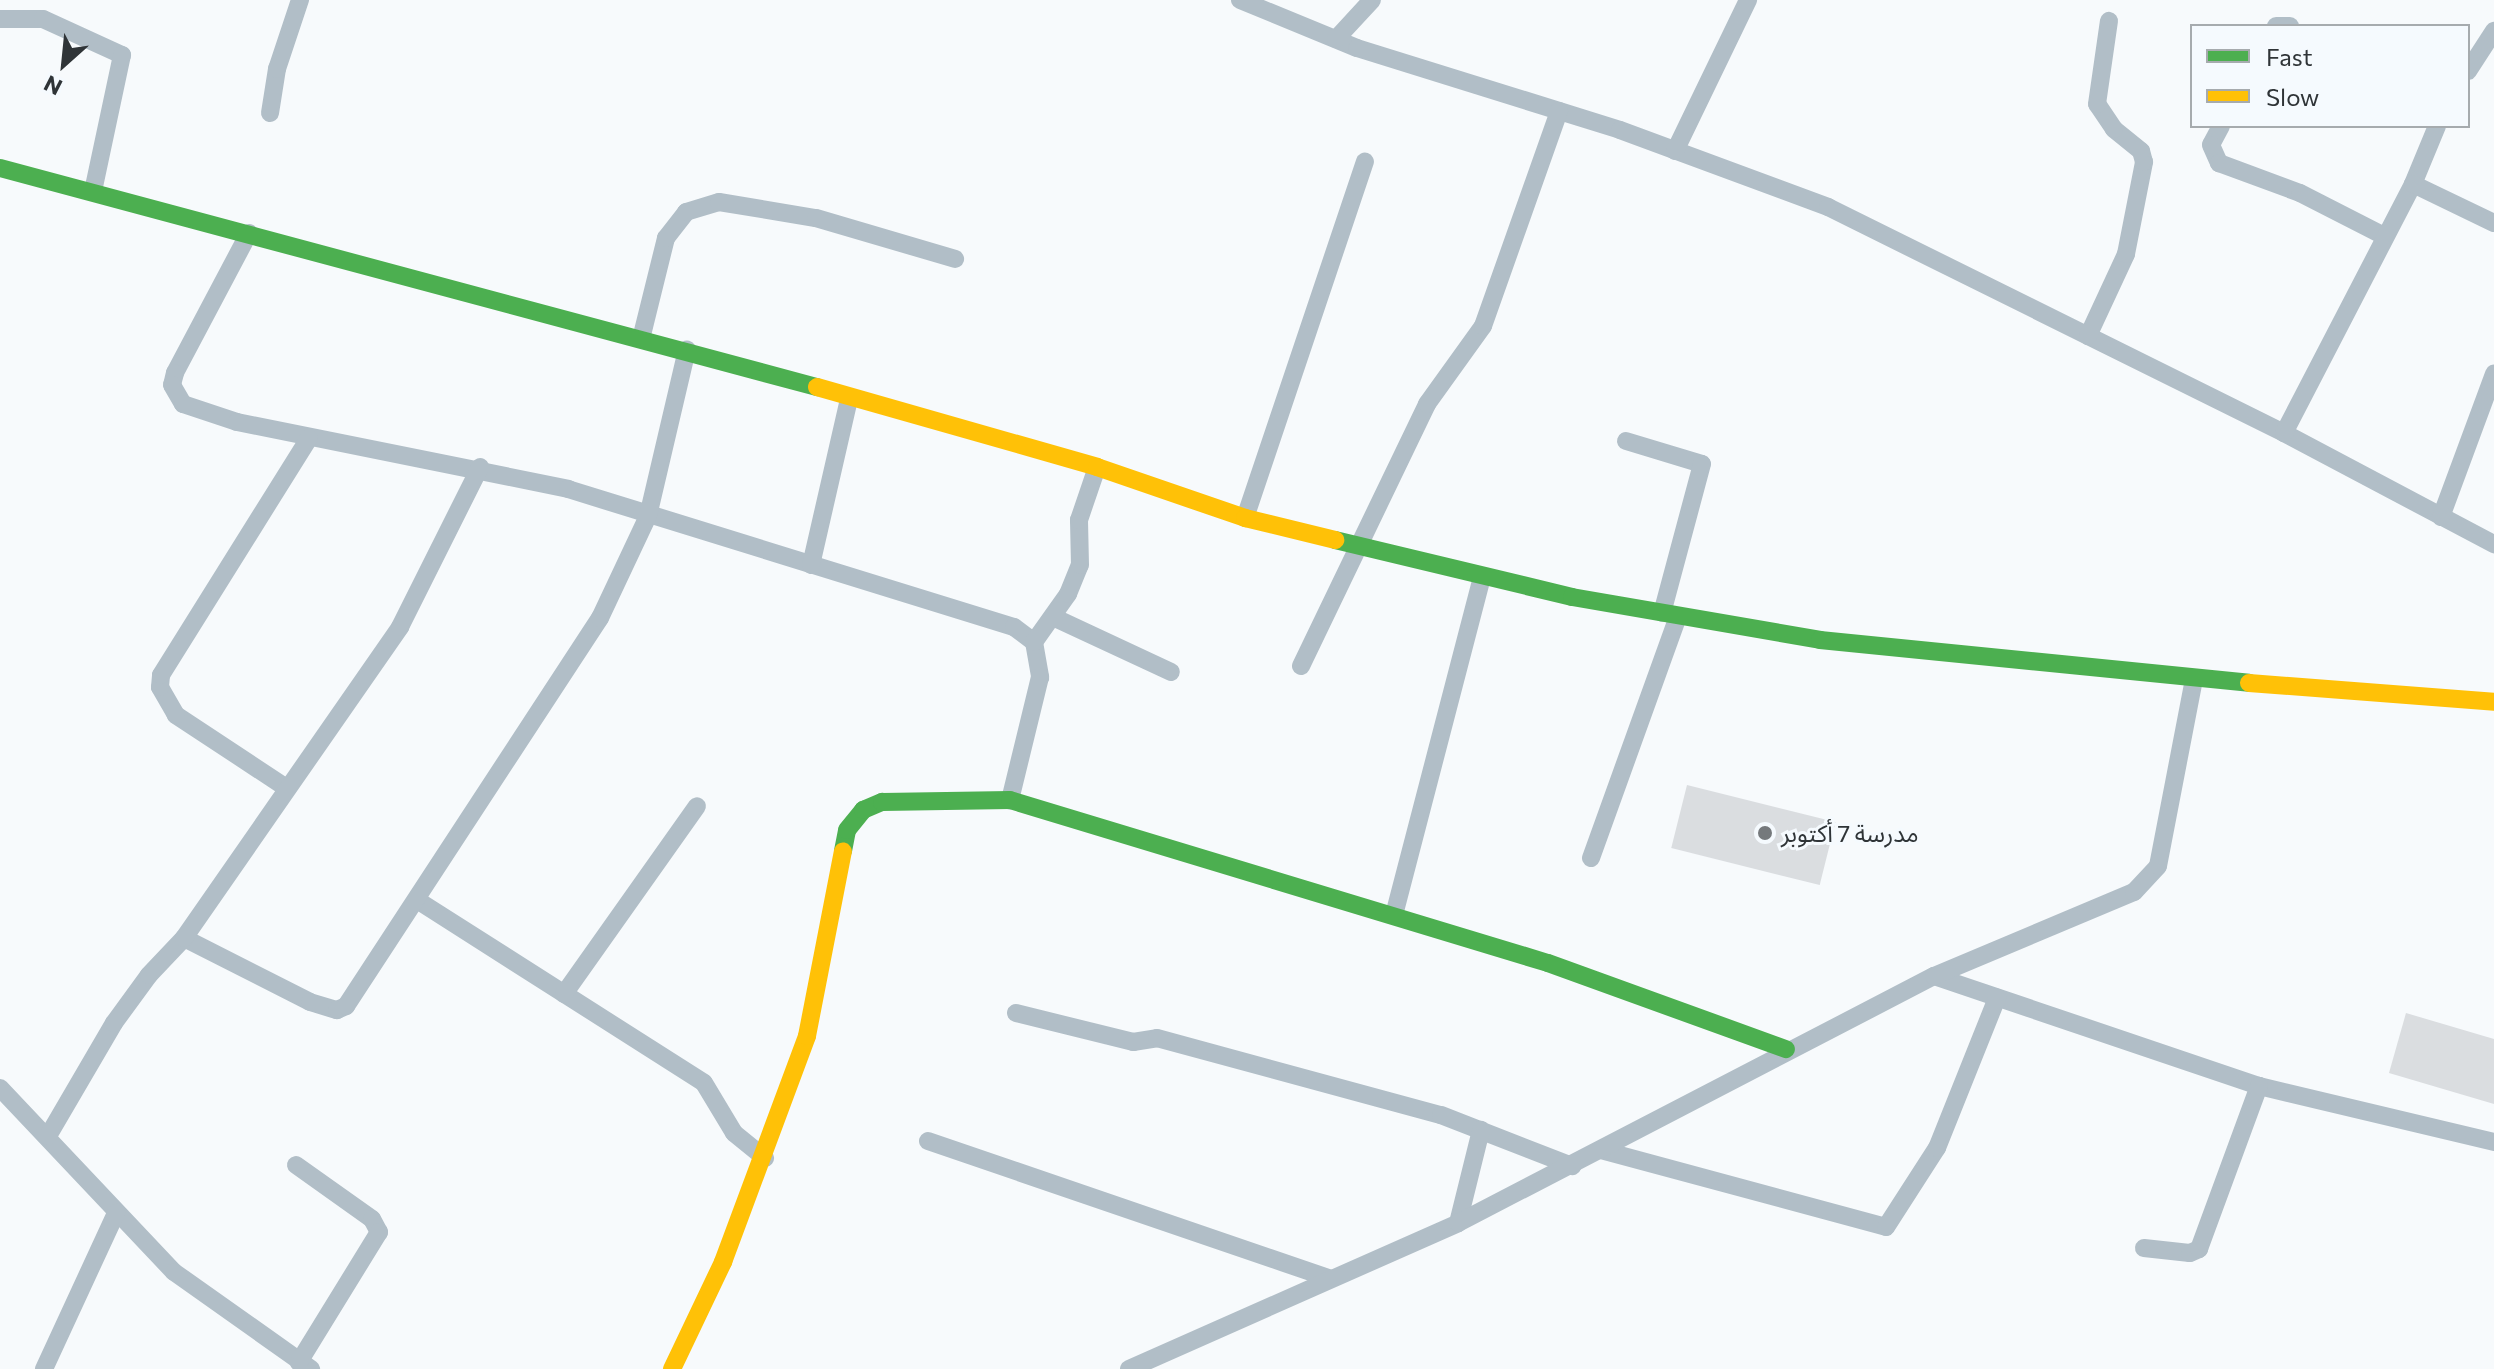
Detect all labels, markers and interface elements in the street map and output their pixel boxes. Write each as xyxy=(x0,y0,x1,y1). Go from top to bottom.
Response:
north arrow xyxy=(24,24,104,104)
legend xyxy=(2190,24,2470,128)
text: Fast xyxy=(2266,42,2313,71)
text: N xyxy=(39,70,66,102)
text: Slow xyxy=(2266,82,2319,111)
place label: مدرسة 7 أكتوبر xyxy=(1781,819,1919,847)
marker: مدرسة 7 أكتوبر xyxy=(1756,824,1774,842)

